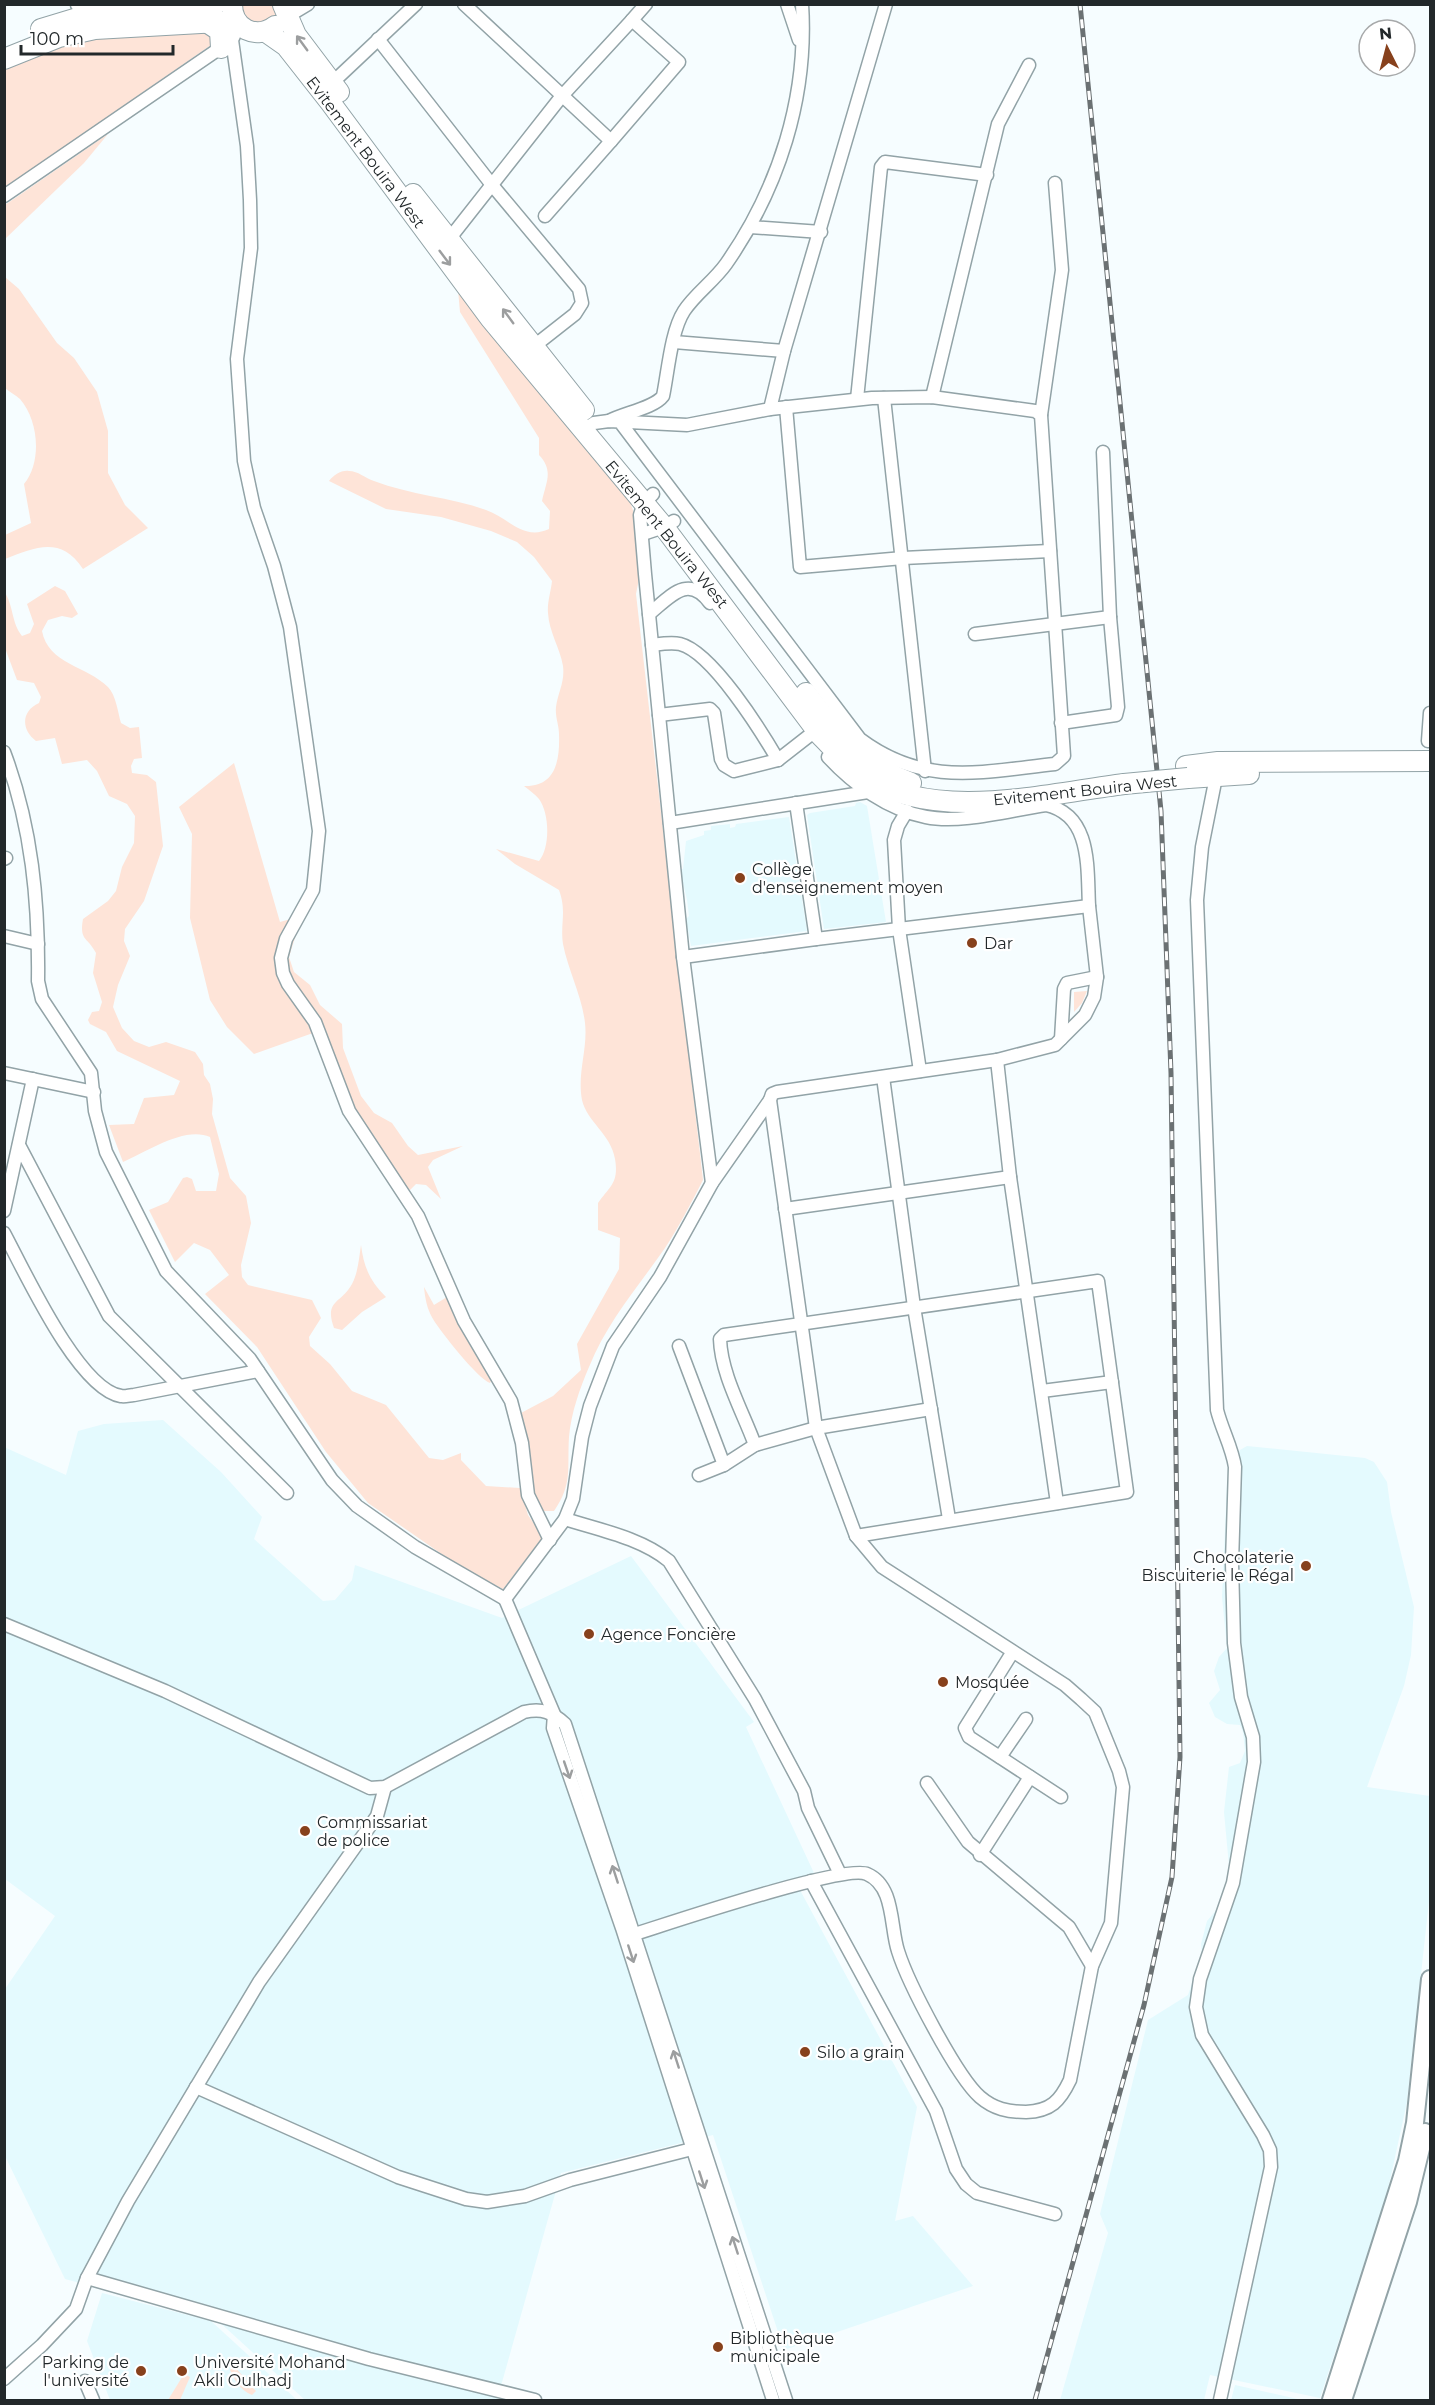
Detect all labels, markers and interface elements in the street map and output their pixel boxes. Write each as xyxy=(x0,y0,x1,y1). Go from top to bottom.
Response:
scale bar xyxy=(21,18,172,56)
north arrow xyxy=(1357,18,1417,78)
text: N xyxy=(1378,23,1393,44)
text: 100 m xyxy=(30,28,84,50)
one-way arrow xyxy=(296,35,308,51)
street label: Evitement Bouira West xyxy=(302,73,429,232)
one-way arrow xyxy=(438,249,451,265)
one-way arrow xyxy=(502,308,514,324)
street label: Evitement Bouira West xyxy=(601,457,732,612)
street label: Evitement Bouira West xyxy=(992,771,1178,810)
place label: Collège d'enseignement moyen xyxy=(752,860,943,897)
marker: Collège d'enseignement moyen xyxy=(733,871,747,885)
place label: Dar xyxy=(984,934,1013,953)
marker: Dar xyxy=(965,936,979,950)
place label: Chocolaterie Biscuiterie le Régal xyxy=(1141,1548,1294,1585)
marker: Chocolaterie Biscuiterie le Régal xyxy=(1299,1559,1313,1573)
place label: Agence Foncière xyxy=(601,1625,736,1644)
marker: Agence Foncière xyxy=(582,1627,596,1641)
place label: Mosquée xyxy=(955,1673,1029,1692)
marker: Mosquée xyxy=(936,1675,950,1689)
one-way arrow xyxy=(563,1760,574,1779)
place label: Commissariat de police xyxy=(317,1813,428,1850)
marker: Commissariat de police xyxy=(298,1824,312,1838)
one-way arrow xyxy=(609,1865,620,1884)
one-way arrow xyxy=(626,1944,637,1963)
place label: Silo a grain xyxy=(817,2043,905,2062)
marker: Silo a grain xyxy=(798,2045,812,2059)
one-way arrow xyxy=(670,2050,681,2069)
one-way arrow xyxy=(698,2170,709,2189)
one-way arrow xyxy=(729,2236,740,2255)
place label: Bibliothèque municipale xyxy=(730,2329,834,2366)
marker: Bibliothèque municipale xyxy=(711,2340,725,2354)
place label: Parking de l'université xyxy=(42,2353,129,2390)
place label: Université Mohand Akli Oulhadj xyxy=(194,2353,346,2390)
marker: Parking de l'université xyxy=(134,2364,148,2378)
marker: Université Mohand Akli Oulhadj xyxy=(175,2364,189,2378)

